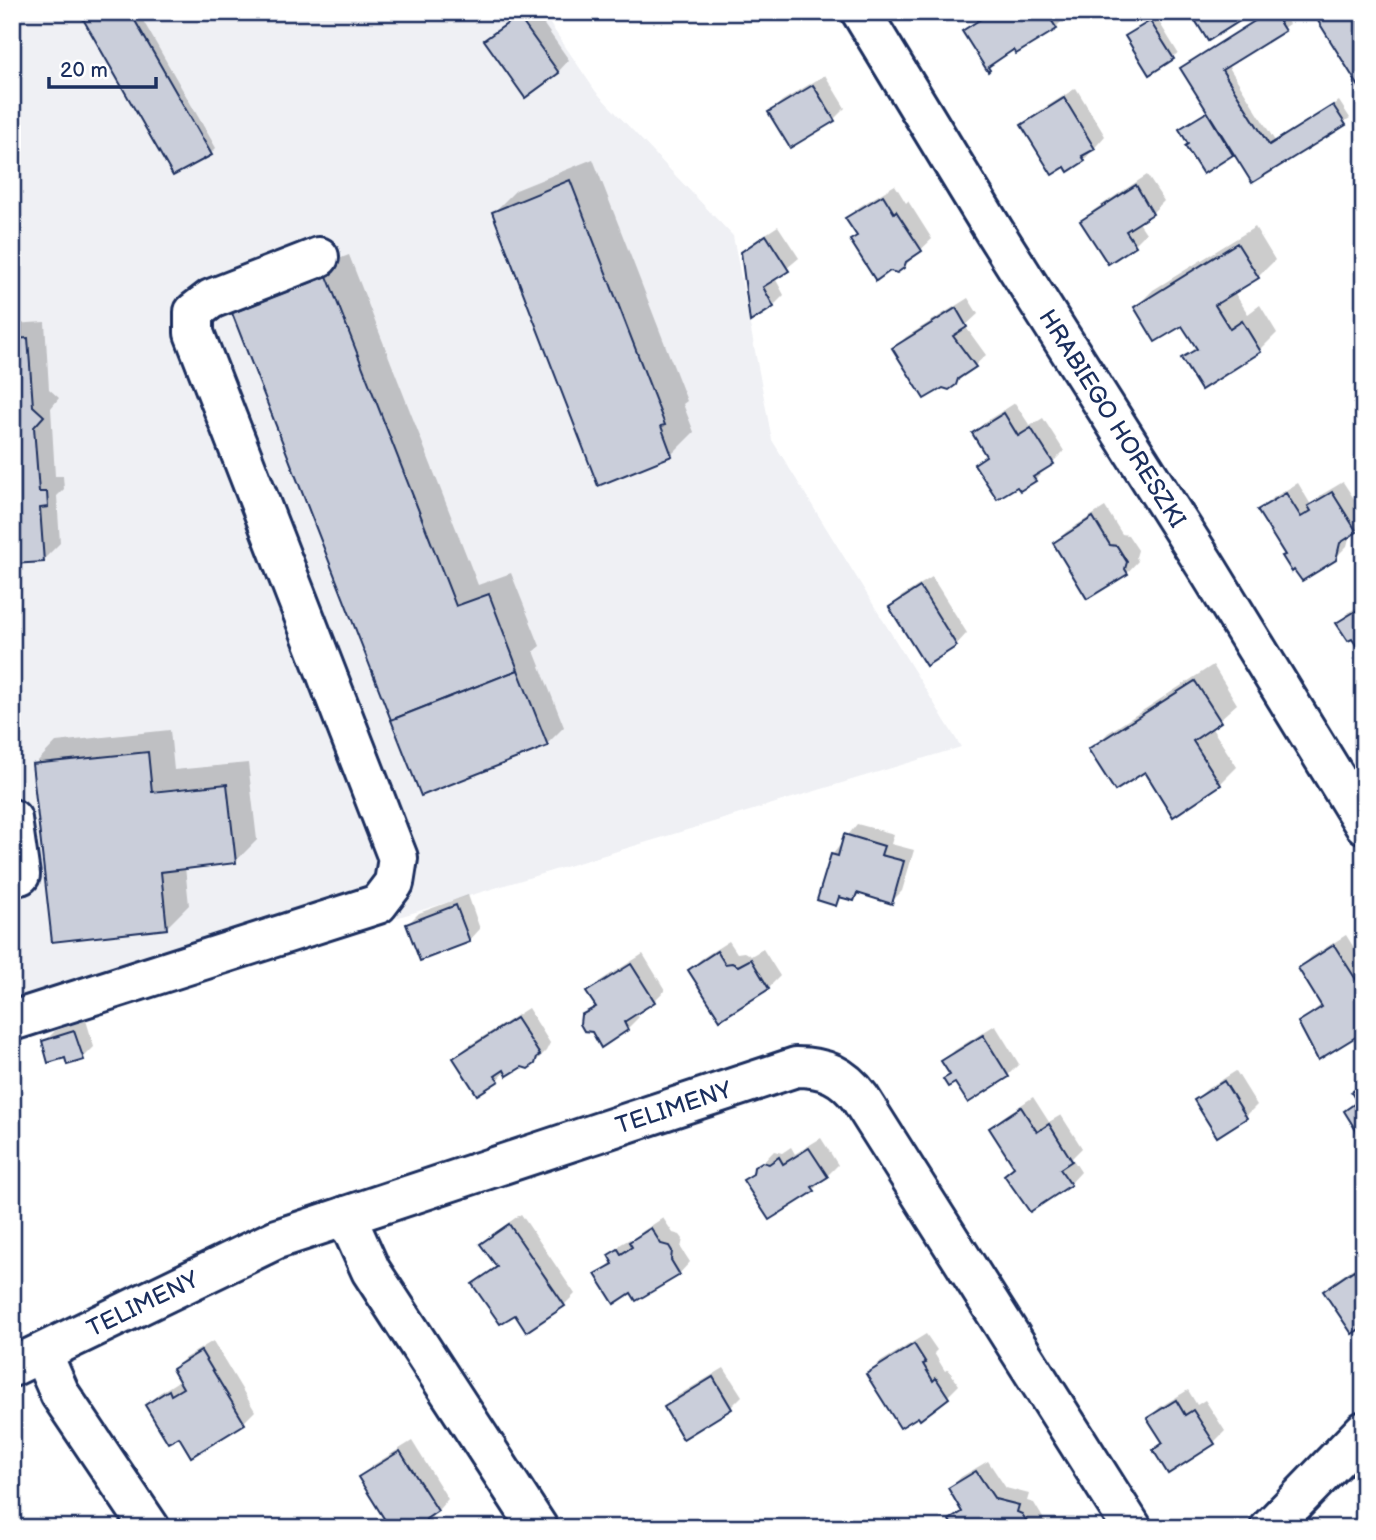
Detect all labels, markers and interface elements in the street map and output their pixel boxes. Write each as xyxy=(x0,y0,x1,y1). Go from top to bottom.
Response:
scale bar xyxy=(49,46,156,90)
text: 20 m xyxy=(60,58,108,83)
street label: HRABIEGO HORESZKI xyxy=(1032,304,1192,533)
street label: TELIMENY xyxy=(612,1075,736,1141)
street label: TELIMENY xyxy=(82,1265,204,1344)

